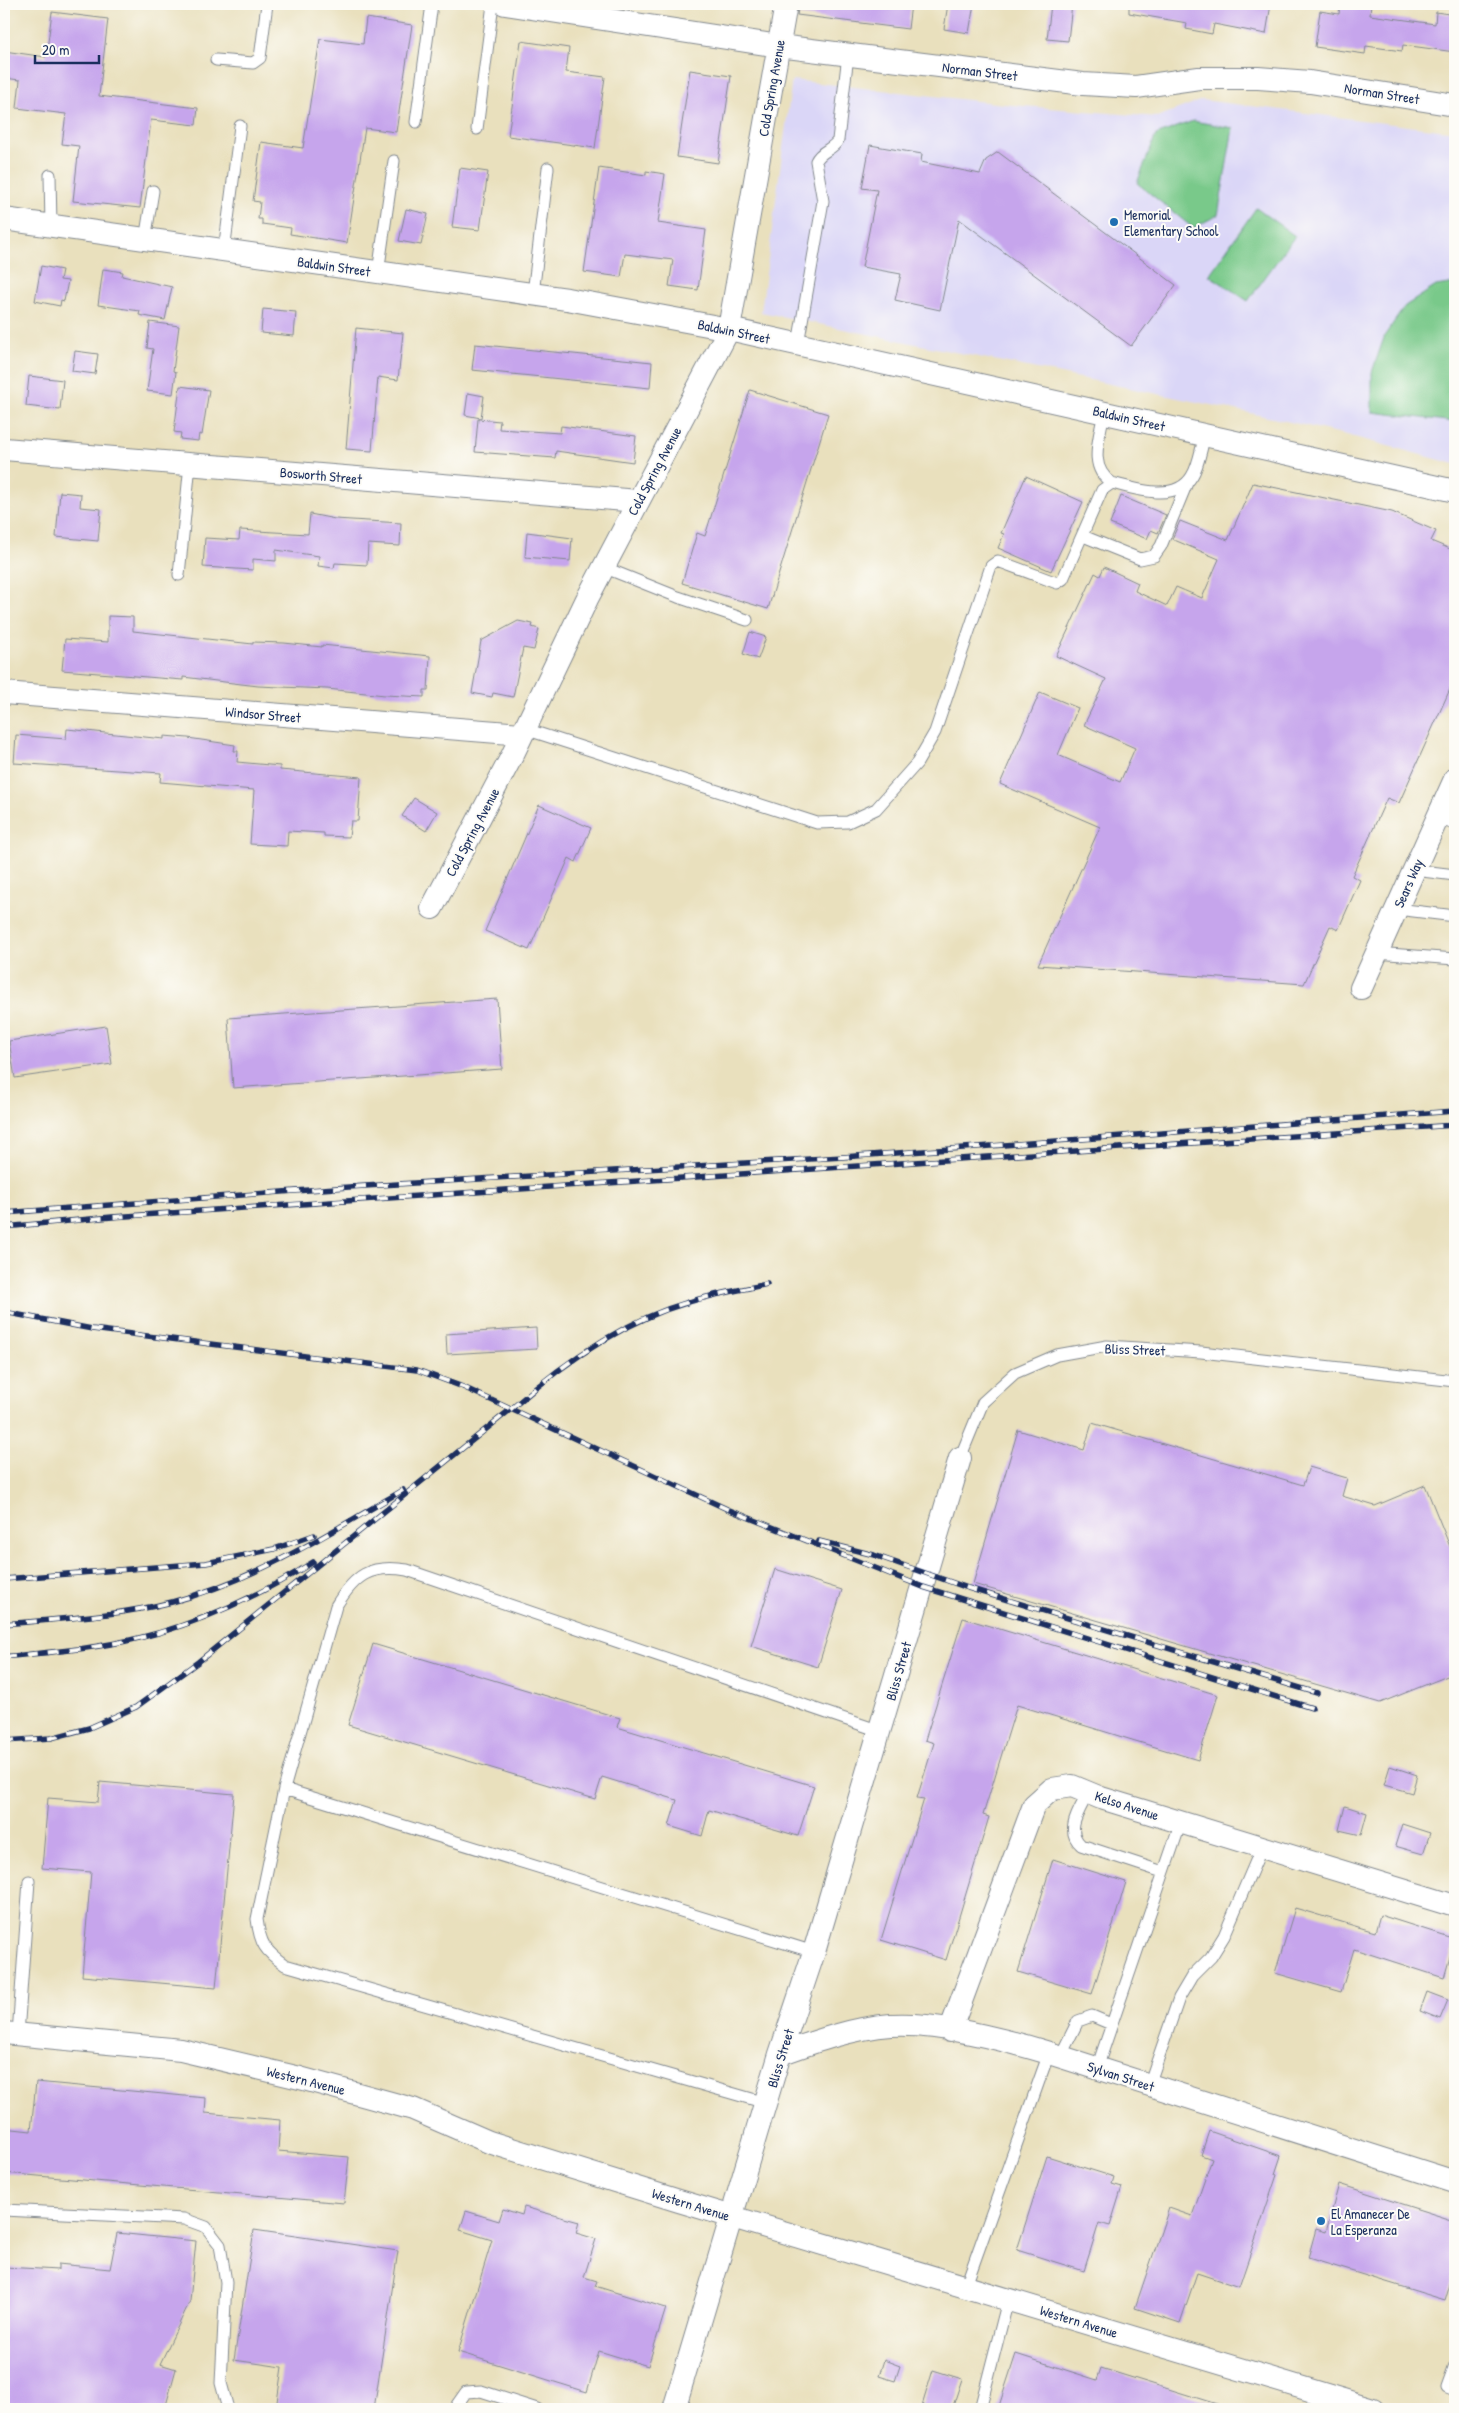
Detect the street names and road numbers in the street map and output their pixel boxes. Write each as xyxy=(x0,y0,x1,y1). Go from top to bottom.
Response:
street label: Cold Spring Avenue xyxy=(753,38,790,138)
street label: Norman Street xyxy=(941,57,1019,85)
street label: Norman Street xyxy=(1343,78,1421,108)
street label: Baldwin Street xyxy=(296,251,372,281)
street label: Baldwin Street xyxy=(696,314,772,348)
street label: Baldwin Street xyxy=(1091,400,1167,436)
street label: Cold Spring Avenue xyxy=(623,423,686,519)
street label: Bosworth Street xyxy=(279,462,363,488)
street label: Windsor Street xyxy=(224,701,302,727)
street label: Cold Spring Avenue xyxy=(441,784,504,880)
street label: Sears Way xyxy=(1389,856,1428,911)
street label: Bliss Street xyxy=(1104,1338,1166,1360)
street label: Bliss Street xyxy=(881,1639,916,1703)
street label: Kelso Avenue xyxy=(1093,1786,1162,1824)
street label: Bliss Street xyxy=(762,2026,798,2090)
street label: Sylvan Street xyxy=(1085,2056,1157,2097)
street label: Western Avenue xyxy=(265,2061,348,2099)
street label: Western Avenue xyxy=(650,2183,733,2225)
street label: Western Avenue xyxy=(1038,2300,1121,2342)

